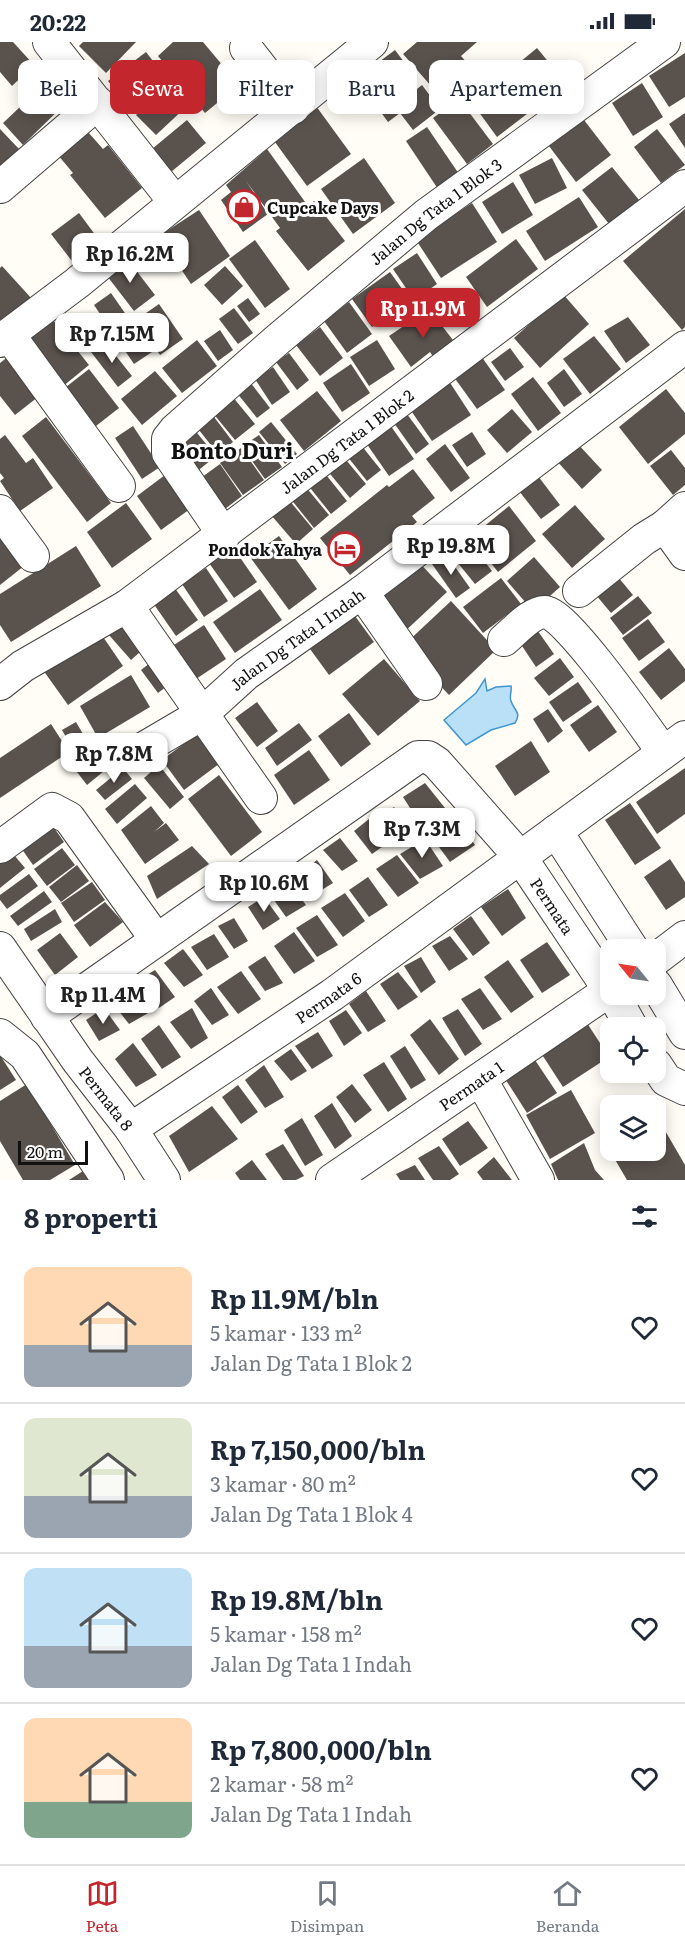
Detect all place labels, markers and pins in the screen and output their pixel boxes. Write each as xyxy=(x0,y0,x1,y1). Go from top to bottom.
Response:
shop icon: Cupcake Days xyxy=(226,189,262,225)
place label: Cupcake Days xyxy=(267,195,379,219)
pin: Rp 16.2M xyxy=(68,233,192,284)
pin: Rp 11.9M xyxy=(361,288,485,339)
pin: Rp 7.15M xyxy=(50,313,174,364)
pin: Rp 19.8M xyxy=(389,525,513,576)
hotel icon: Pondok Yahya xyxy=(327,531,363,567)
place label: Pondok Yahya xyxy=(208,537,323,561)
pin: Rp 7.8M xyxy=(59,733,169,784)
pin: Rp 7.3M xyxy=(367,808,477,859)
pin: Rp 10.6M xyxy=(202,862,326,913)
pin: Rp 11.4M xyxy=(41,974,165,1025)

